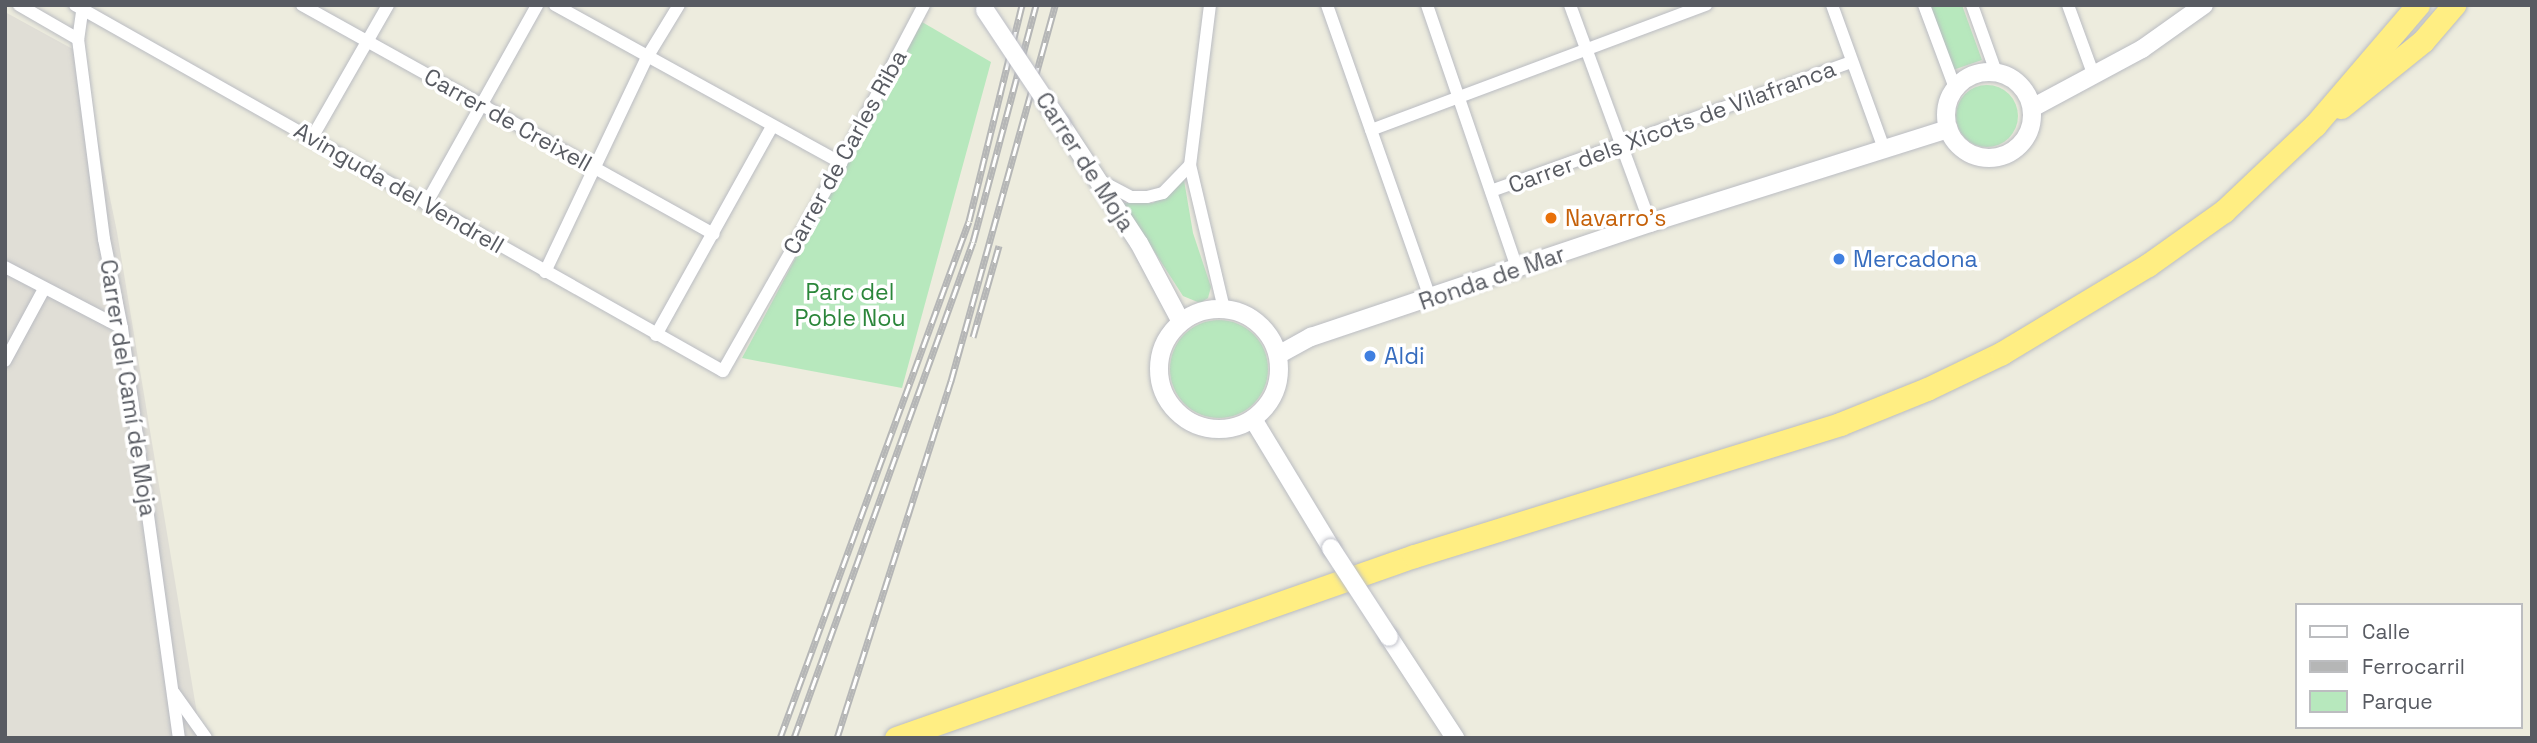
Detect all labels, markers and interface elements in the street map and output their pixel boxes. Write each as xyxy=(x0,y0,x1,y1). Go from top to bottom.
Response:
street label: Carrer de Carles Riba xyxy=(777,45,913,259)
street label: Carrer dels Xicots de Vilafranca xyxy=(1504,55,1840,199)
street label: Carrer de Creixell xyxy=(419,62,597,178)
street label: Carrer de Moja xyxy=(1030,87,1140,237)
street label: Avinguda del Vendrell xyxy=(289,117,509,259)
place label: Navarro's xyxy=(1565,204,1666,232)
marker: Navarro's xyxy=(1543,210,1559,226)
street label: Ronda de Mar xyxy=(1415,240,1569,316)
place label: Mercadona xyxy=(1853,245,1978,273)
marker: Mercadona xyxy=(1831,251,1847,267)
street label: Carrer del Camí de Moja xyxy=(94,258,162,518)
park label: Parc del Poble Nou xyxy=(794,278,906,332)
place label: Aldi xyxy=(1384,342,1425,370)
marker: Aldi xyxy=(1362,348,1378,364)
legend xyxy=(2296,603,2523,729)
text: Calle xyxy=(2362,618,2410,645)
text: Ferrocarril xyxy=(2362,653,2465,680)
text: Parque xyxy=(2362,688,2433,715)

